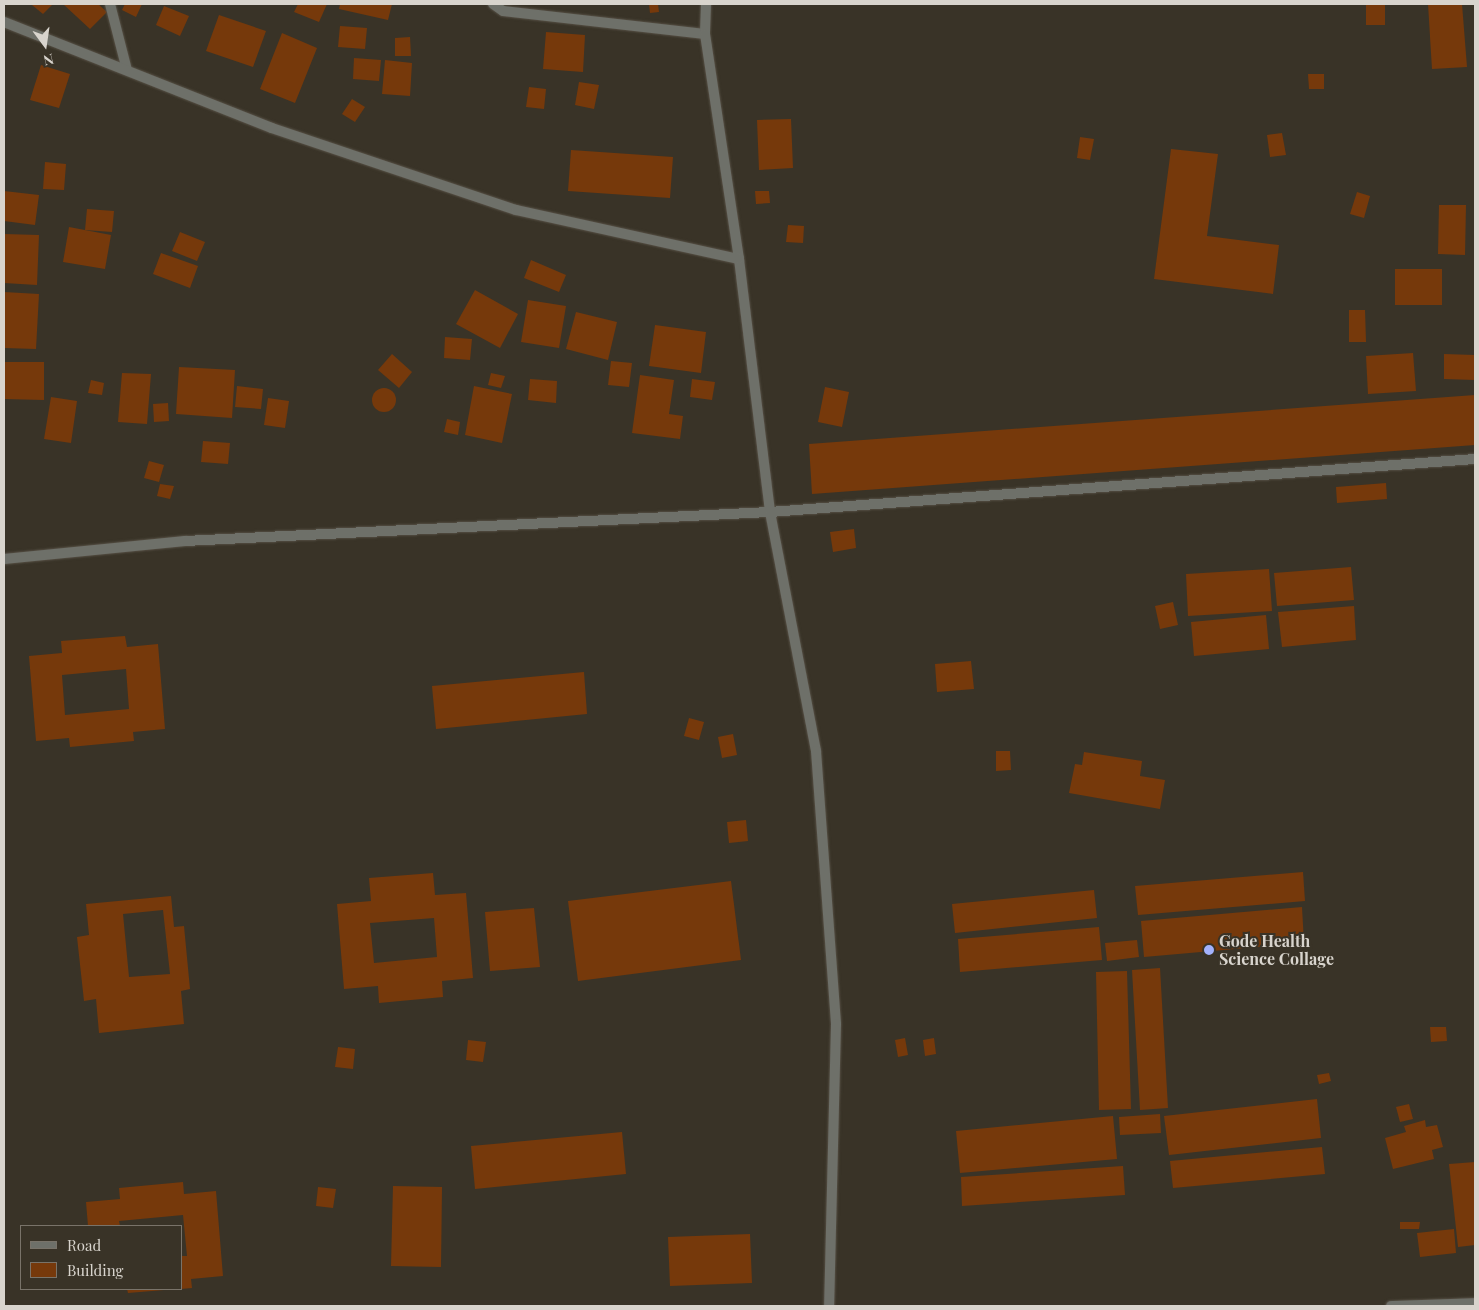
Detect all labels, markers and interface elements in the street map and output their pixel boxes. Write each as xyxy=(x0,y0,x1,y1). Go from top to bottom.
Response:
north arrow xyxy=(20,20,70,70)
text: N xyxy=(42,50,56,70)
place label: Gode Health Science Collage xyxy=(1219,931,1334,969)
marker: Gode Health Science Collage xyxy=(1203,944,1215,956)
legend xyxy=(20,1225,182,1290)
text: Road xyxy=(67,1235,101,1255)
text: Building xyxy=(67,1260,123,1280)

